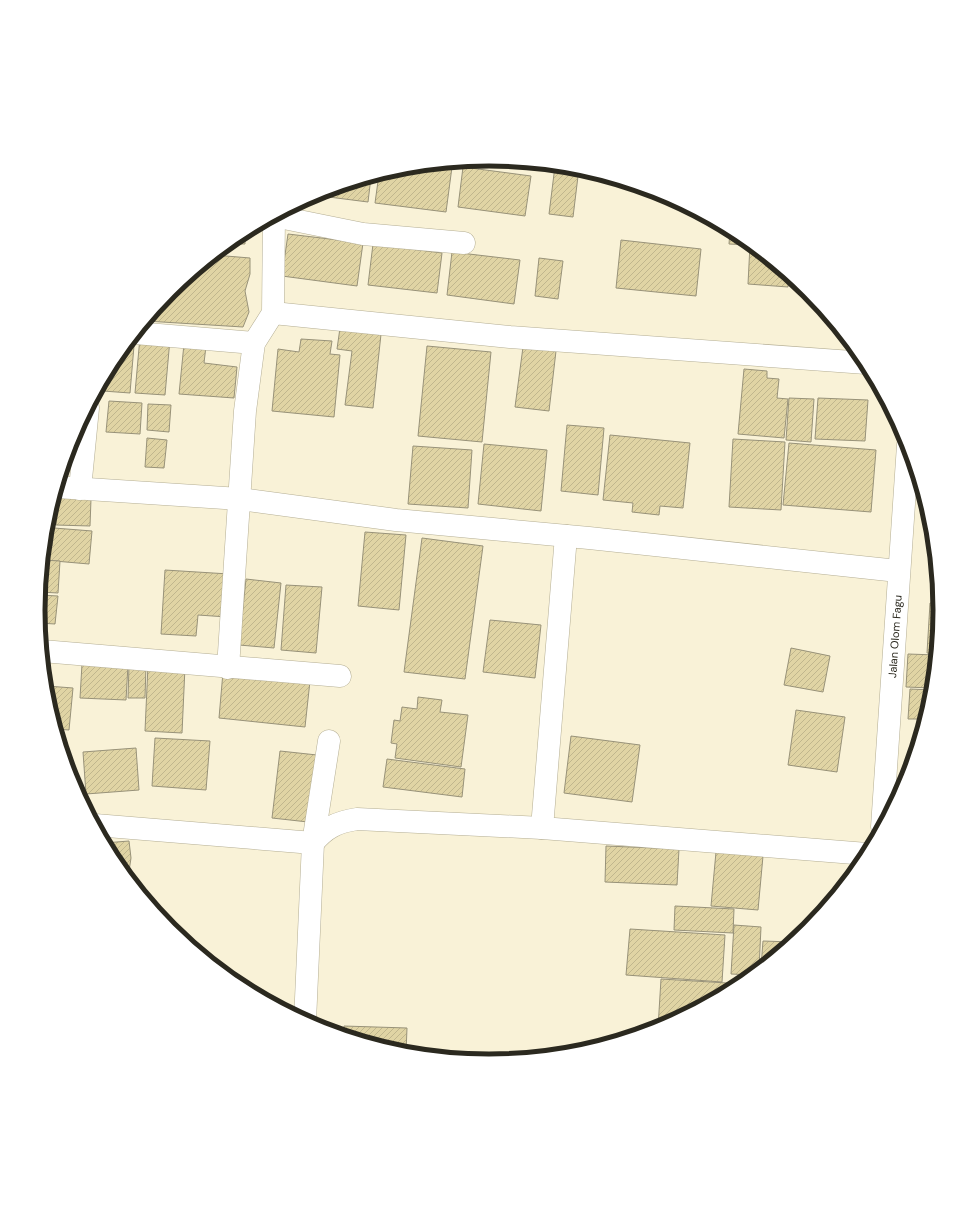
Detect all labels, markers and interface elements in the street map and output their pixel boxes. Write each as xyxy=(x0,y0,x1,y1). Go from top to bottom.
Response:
street label: Jalan Olom Fagu xyxy=(885,594,905,679)

